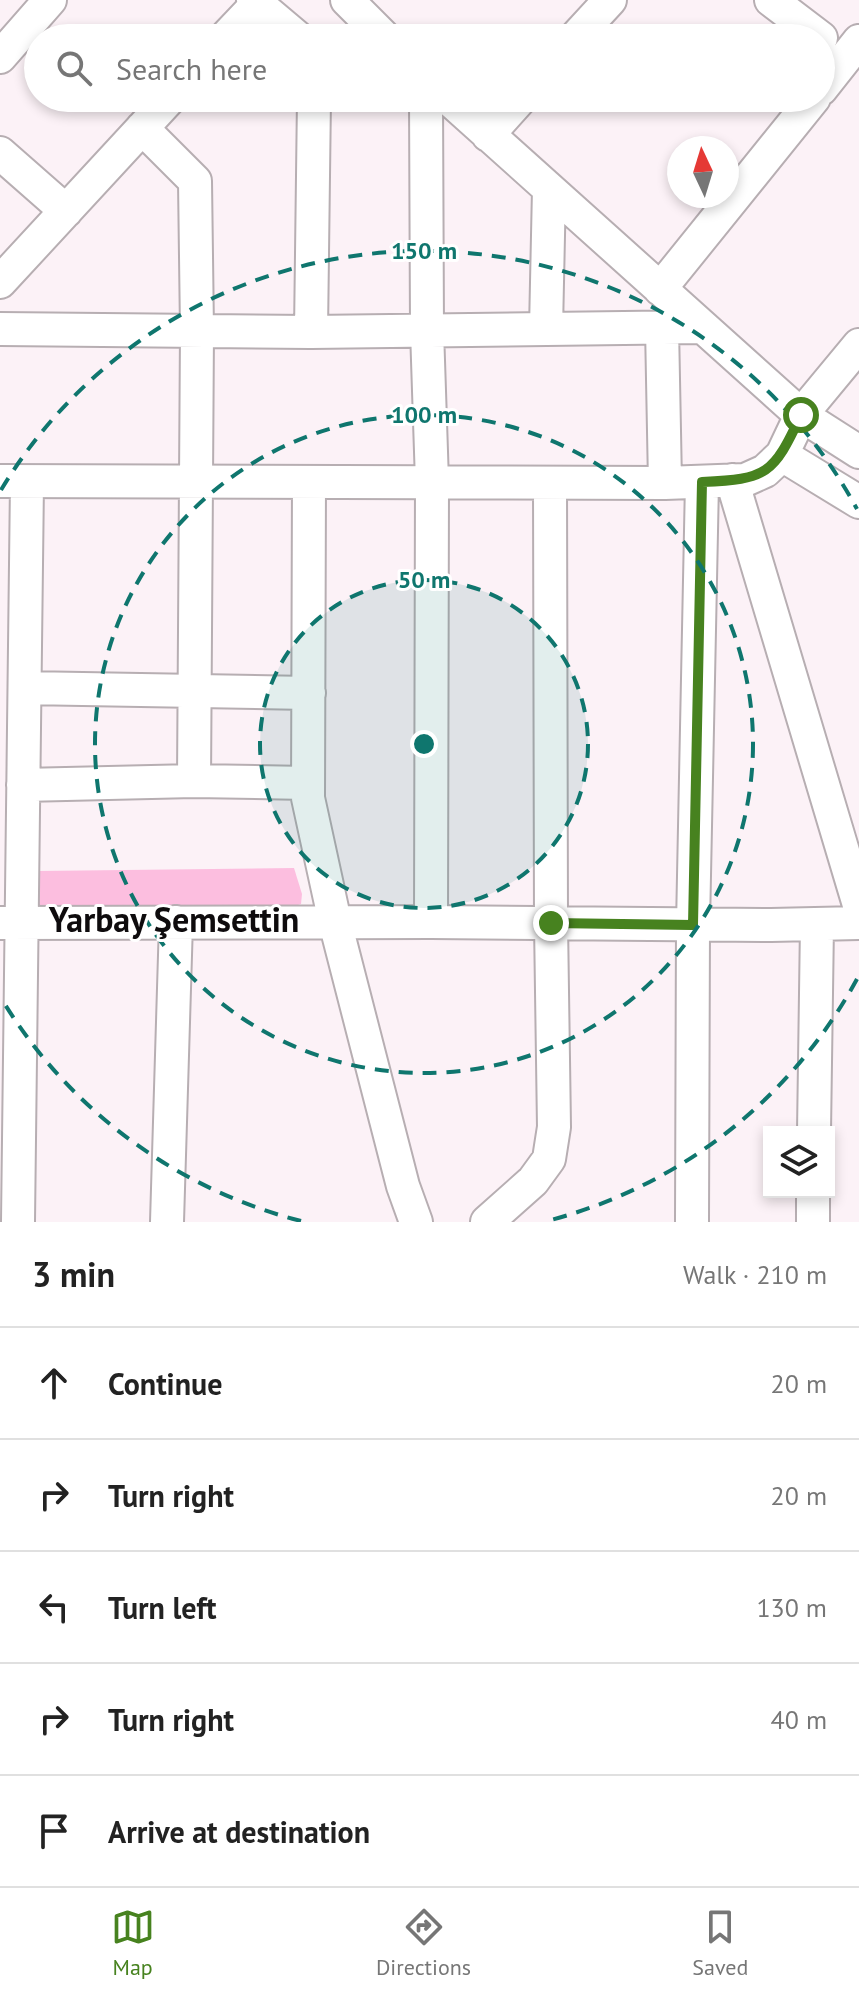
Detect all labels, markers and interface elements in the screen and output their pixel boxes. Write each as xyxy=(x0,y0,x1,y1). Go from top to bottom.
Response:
search box xyxy=(24,24,835,112)
icon: search xyxy=(52,46,96,90)
text: Search here xyxy=(116,49,267,88)
north arrow xyxy=(667,136,739,208)
text: 150 m xyxy=(391,235,457,266)
route start xyxy=(783,397,819,433)
text: 100 m xyxy=(391,399,457,430)
text: 50 m xyxy=(398,564,450,595)
centre of rings xyxy=(410,730,438,758)
district label: Yarbay Şemsettin xyxy=(48,897,299,941)
route end xyxy=(533,905,569,941)
map controls xyxy=(763,1126,835,1198)
button: layers xyxy=(763,1126,835,1198)
text: 3 min xyxy=(32,1252,115,1296)
text: Walk · 210 m xyxy=(683,1258,827,1291)
icon: ahead xyxy=(32,1361,76,1405)
text: Continue xyxy=(108,1364,222,1403)
text: 20 m xyxy=(771,1367,827,1400)
icon: right xyxy=(32,1473,76,1517)
text: Turn right xyxy=(108,1476,234,1515)
text: 20 m xyxy=(771,1479,827,1512)
icon: left xyxy=(32,1585,76,1629)
text: Turn left xyxy=(108,1588,216,1627)
text: 130 m xyxy=(756,1591,827,1624)
icon: right xyxy=(32,1697,76,1741)
text: Turn right xyxy=(108,1700,234,1739)
text: 40 m xyxy=(771,1703,827,1736)
icon: arrive xyxy=(32,1809,76,1853)
text: Arrive at destination xyxy=(108,1812,370,1851)
tab: Map xyxy=(111,1905,155,1981)
tab: Directions xyxy=(376,1905,471,1981)
tab: Saved xyxy=(692,1905,748,1981)

